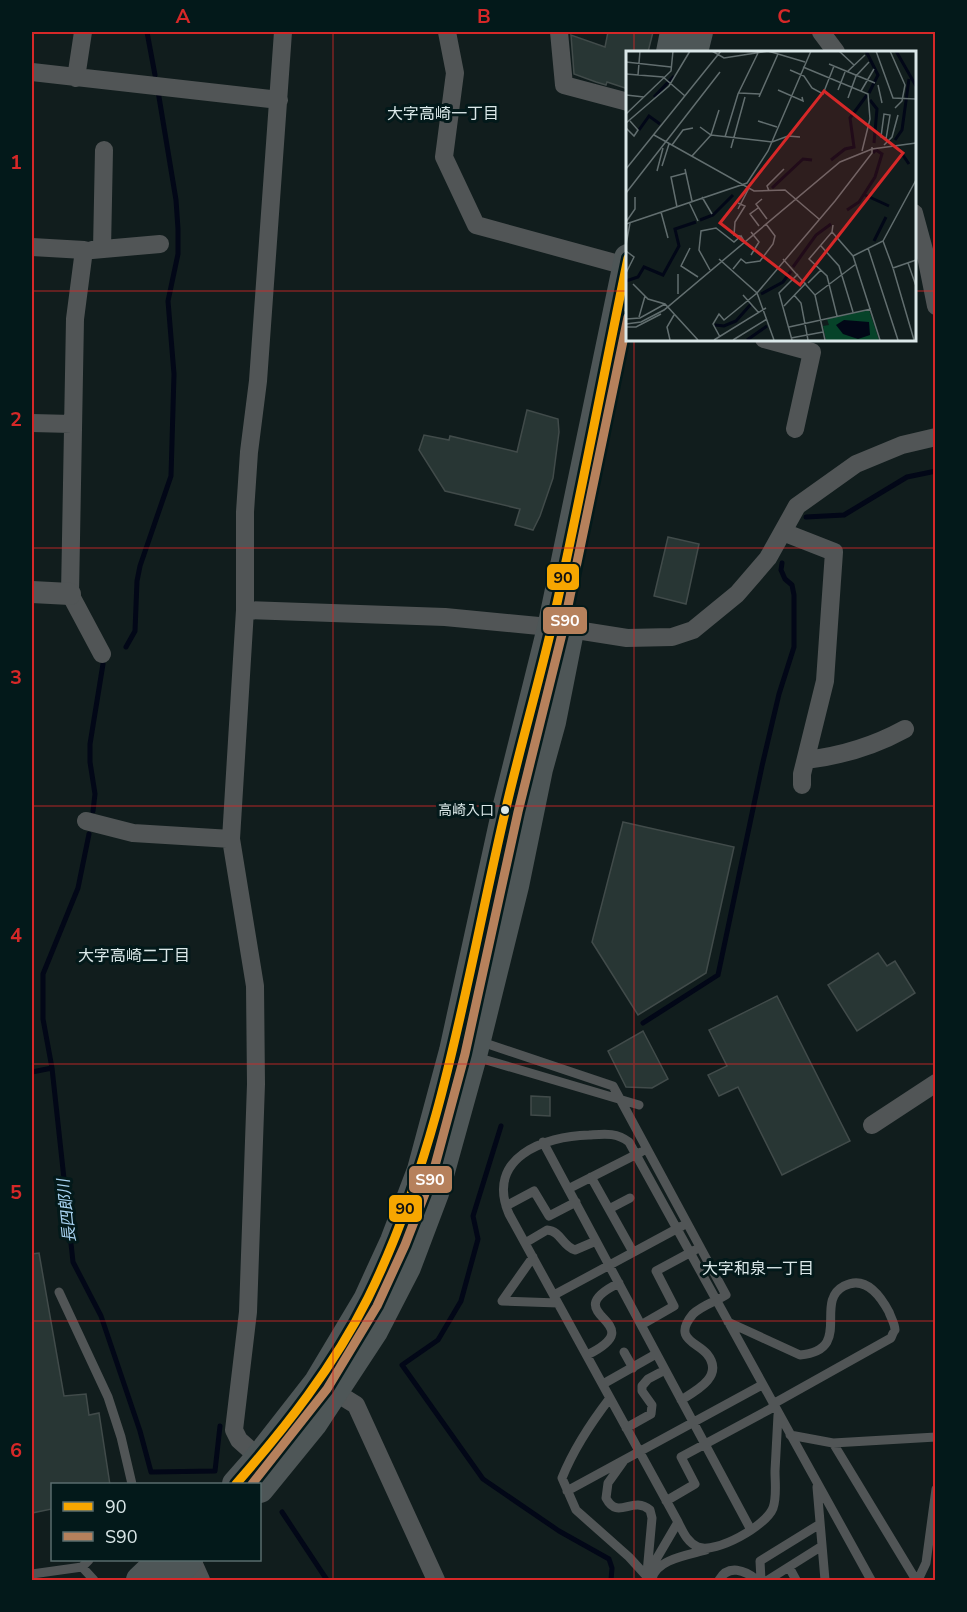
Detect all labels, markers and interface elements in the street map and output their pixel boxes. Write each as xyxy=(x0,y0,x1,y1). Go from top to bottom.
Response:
text: A xyxy=(176,3,191,30)
text: B xyxy=(477,3,491,30)
text: C xyxy=(777,3,791,30)
inset map xyxy=(626,51,916,340)
district label: 大字高崎一丁目 xyxy=(387,103,499,125)
text: 1 xyxy=(10,149,22,176)
text: 2 xyxy=(10,406,22,433)
line badge: 90 xyxy=(546,563,580,591)
text: 90 xyxy=(553,567,573,589)
line badge: S90 xyxy=(542,606,588,635)
text: S90 xyxy=(550,610,580,632)
text: 3 xyxy=(10,664,22,691)
place label: 高崎入口 xyxy=(438,801,494,820)
marker: 高崎入口 xyxy=(499,804,511,816)
text: 4 xyxy=(10,922,22,949)
district label: 大字高崎二丁目 xyxy=(78,945,190,967)
line badge: S90 xyxy=(408,1165,453,1194)
text: S90 xyxy=(415,1169,445,1191)
water label: 長四郎川 xyxy=(53,1176,81,1244)
text: 5 xyxy=(10,1179,22,1206)
line badge: 90 xyxy=(388,1194,423,1223)
text: 90 xyxy=(395,1198,415,1220)
district label: 大字和泉一丁目 xyxy=(702,1258,814,1280)
text: 6 xyxy=(10,1437,22,1464)
legend xyxy=(51,1483,261,1561)
text: 90 xyxy=(105,1495,127,1519)
text: S90 xyxy=(105,1525,138,1549)

